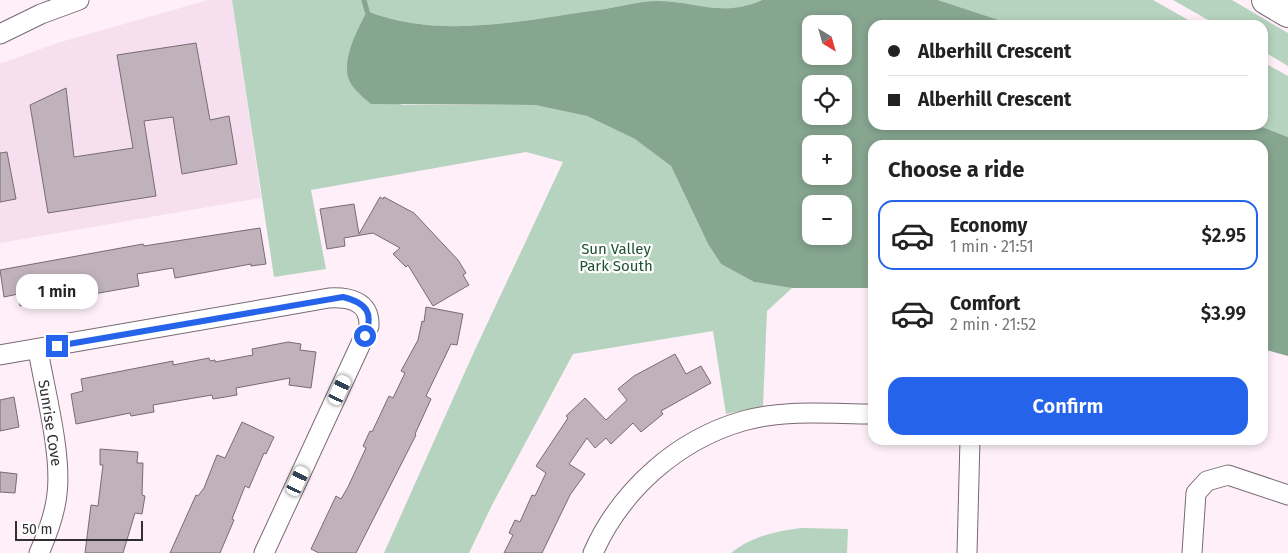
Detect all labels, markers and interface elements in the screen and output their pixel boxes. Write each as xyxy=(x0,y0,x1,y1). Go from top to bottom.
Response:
north arrow xyxy=(802,15,852,65)
map controls xyxy=(802,15,852,245)
text: Alberhill Crescent xyxy=(918,40,1071,63)
button: locate xyxy=(802,75,852,125)
text: Alberhill Crescent xyxy=(918,88,1071,111)
button: + xyxy=(802,135,852,185)
text: Choose a ride xyxy=(888,156,1024,183)
button: − xyxy=(802,195,852,245)
icon: car xyxy=(890,213,935,258)
text: Economy xyxy=(950,214,1027,237)
text: $2.95 xyxy=(1201,224,1246,247)
text: 1 min · 21:51 xyxy=(950,237,1034,256)
park label: Sun Valley Park South xyxy=(579,240,653,275)
callout: 1 min xyxy=(16,274,98,308)
text: 1 min xyxy=(38,282,76,301)
icon: car xyxy=(890,291,935,336)
text: Comfort xyxy=(950,292,1020,315)
text: $3.99 xyxy=(1201,302,1246,325)
text: 2 min · 21:52 xyxy=(950,315,1036,334)
route start xyxy=(354,325,376,347)
route end xyxy=(46,335,68,357)
car xyxy=(326,373,353,407)
button: Confirm xyxy=(888,377,1248,435)
street label: Sunrise Cove xyxy=(34,379,66,467)
car xyxy=(284,464,311,498)
scale bar xyxy=(15,518,142,541)
text: 50 m xyxy=(22,521,53,538)

